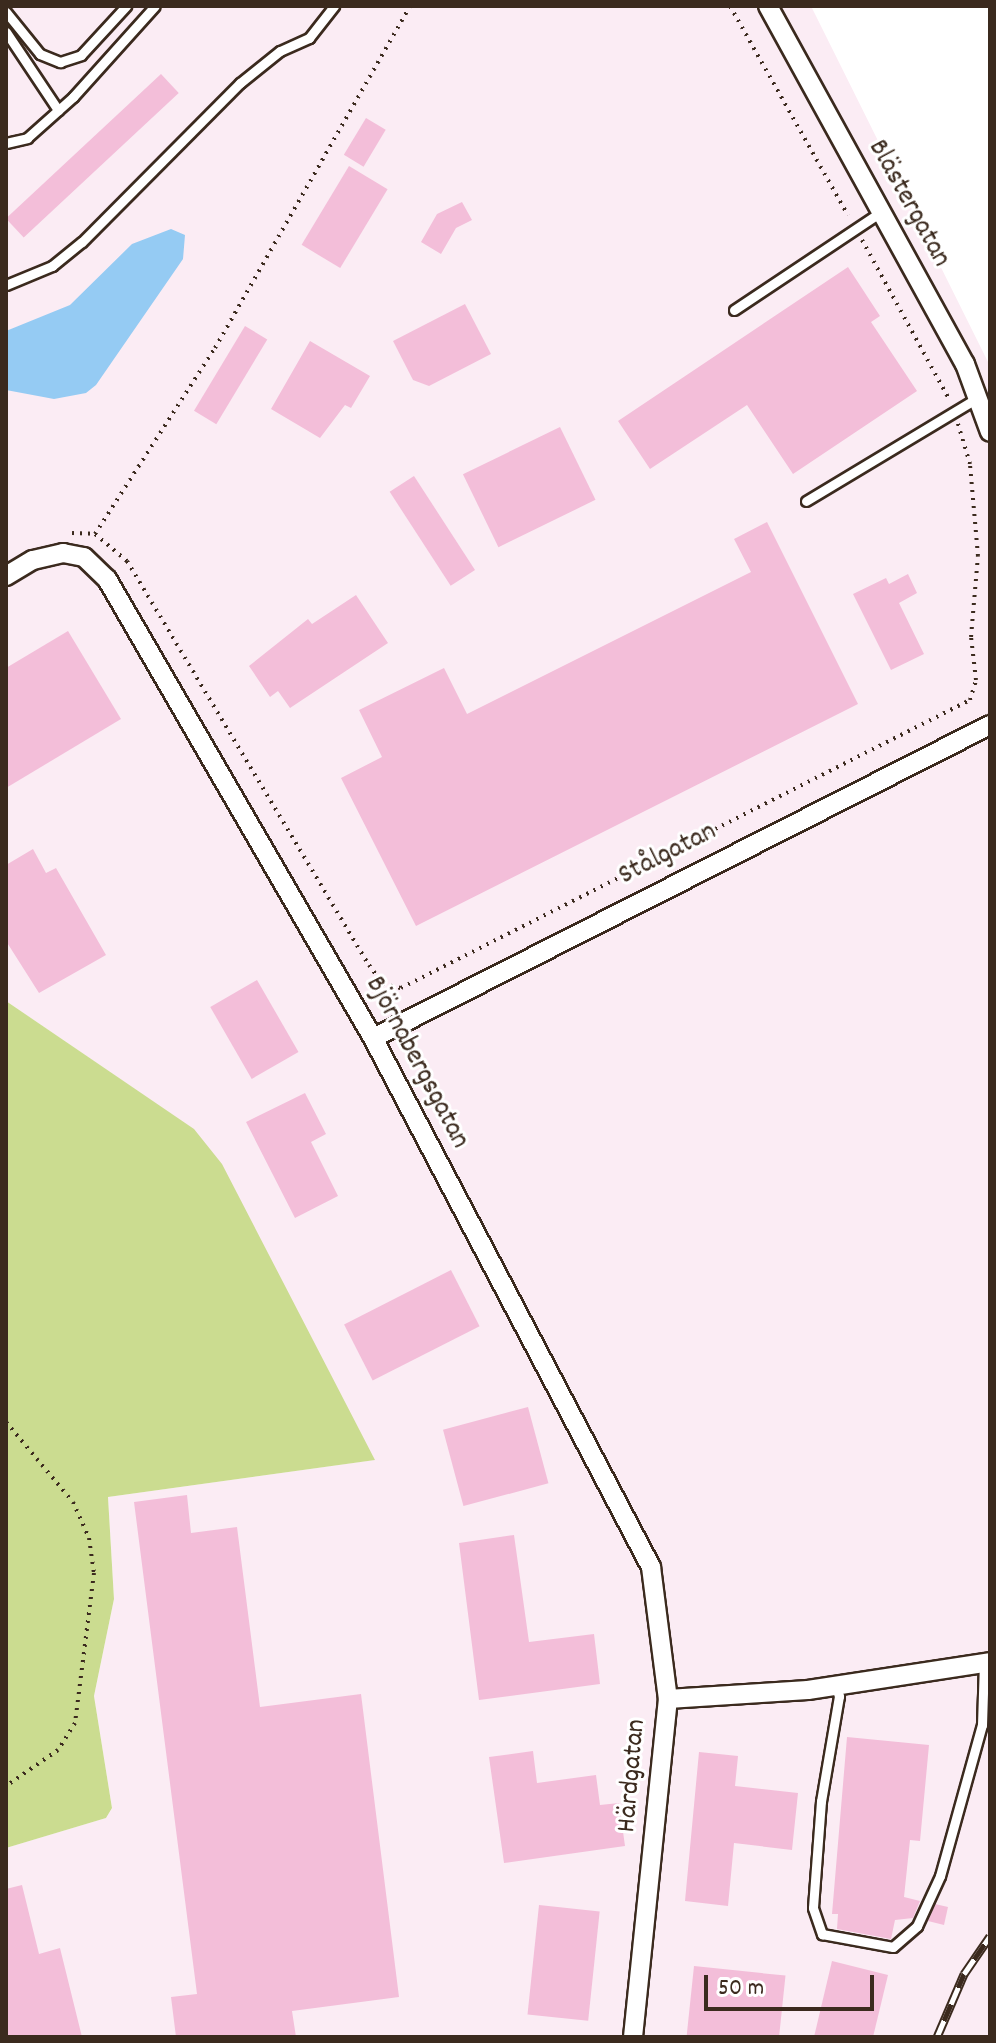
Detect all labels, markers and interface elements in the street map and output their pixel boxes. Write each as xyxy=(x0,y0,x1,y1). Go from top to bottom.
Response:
street label: Blästergatan xyxy=(859,134,957,274)
street label: Stålgatan xyxy=(614,816,722,894)
street label: Björnabergsgatan xyxy=(357,971,475,1155)
street label: Härdgatan xyxy=(611,1718,655,1834)
scale bar xyxy=(708,1959,878,2009)
text: 50 m xyxy=(718,1972,764,2006)

